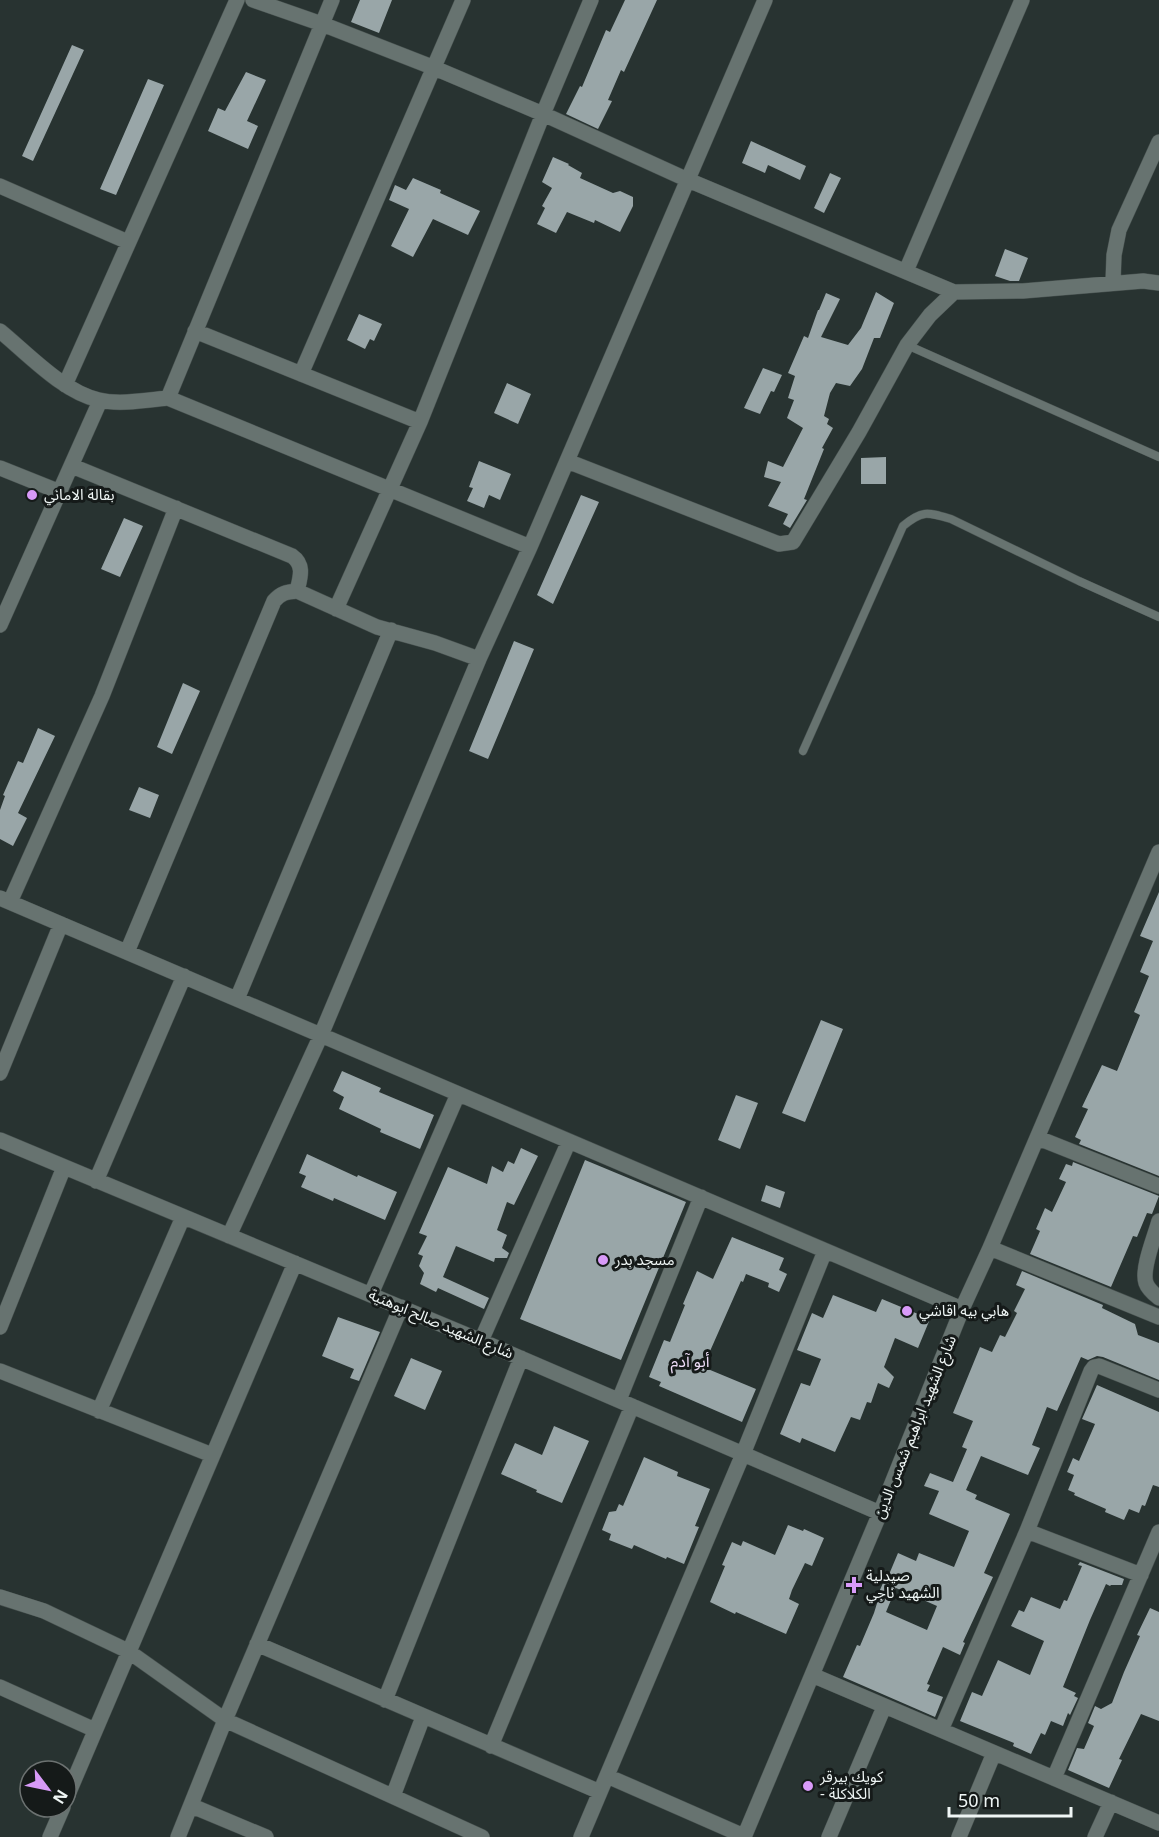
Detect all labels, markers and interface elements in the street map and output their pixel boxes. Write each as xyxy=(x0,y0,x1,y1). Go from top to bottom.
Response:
place label: بقالة الاماني xyxy=(44,484,115,506)
marker: بقالة الاماني xyxy=(25,488,39,502)
place label: مسجد بدر xyxy=(614,1249,675,1269)
marker: مسجد بدر xyxy=(596,1253,610,1267)
street label: شارع الشهيد صالح ابوهنية xyxy=(365,1284,517,1365)
place label: هابي بيه اقاشي xyxy=(919,1300,1009,1322)
marker: هابي بيه اقاشي xyxy=(900,1304,914,1318)
street label: شارع الشهيد ابراهيم شمس الدين xyxy=(868,1332,963,1522)
district label: أبو آدم xyxy=(671,1350,709,1374)
place label: صيدلية الشهيد ناجي xyxy=(866,1565,940,1604)
marker: صيدلية الشهيد ناجي xyxy=(847,1578,861,1592)
north arrow xyxy=(18,1759,78,1819)
place label: كويك بيرقر - الكلاكلة xyxy=(819,1766,884,1803)
marker: كويك بيرقر - الكلاكلة xyxy=(801,1779,815,1793)
scale bar xyxy=(949,1780,1070,1818)
text: N xyxy=(48,1786,73,1808)
text: 50 m xyxy=(958,1788,1000,1812)

